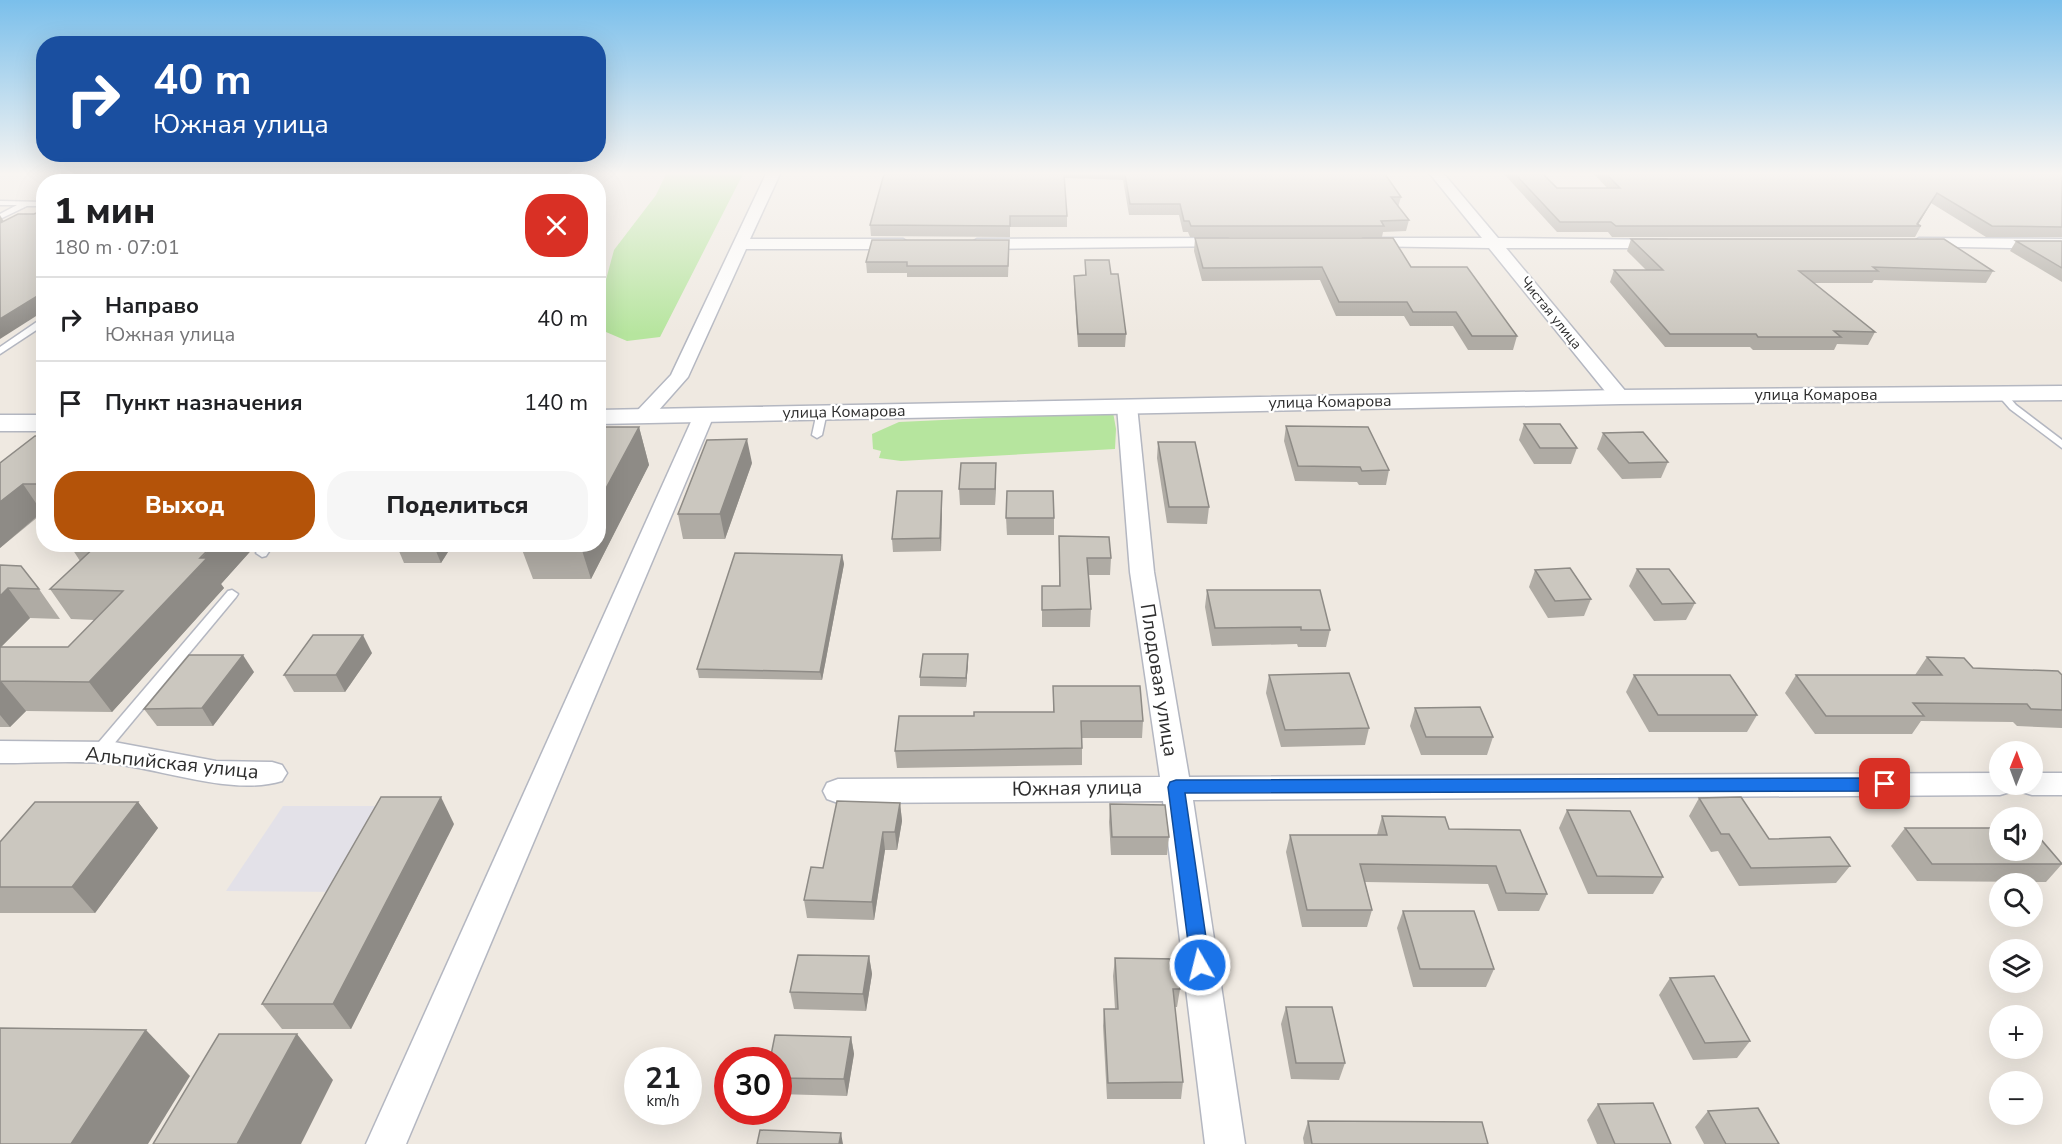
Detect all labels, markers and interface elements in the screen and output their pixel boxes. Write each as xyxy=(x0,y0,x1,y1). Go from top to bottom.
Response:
text: 40 m xyxy=(153,52,252,109)
icon: right xyxy=(54,60,132,138)
text: Южная улица xyxy=(153,106,329,143)
text: 1 мин xyxy=(54,187,155,236)
button: close xyxy=(525,194,588,257)
text: 180 m · 07:01 xyxy=(54,234,180,261)
street label: Чистая улица xyxy=(1516,273,1586,353)
text: Направо xyxy=(105,291,199,321)
icon: right xyxy=(54,303,87,336)
text: 40 m xyxy=(537,304,588,334)
text: Южная улица xyxy=(105,321,235,348)
street label: улица Комарова xyxy=(1754,384,1878,406)
icon: arrive xyxy=(54,387,87,420)
text: Пункт назначения xyxy=(105,388,303,418)
text: 140 m xyxy=(524,388,588,418)
street label: улица Комарова xyxy=(1268,390,1392,414)
street label: улица Комарова xyxy=(782,400,906,424)
button: Выход xyxy=(54,471,315,540)
button: Поделиться xyxy=(327,471,588,540)
street label: Плодовая улица xyxy=(1134,602,1184,758)
street label: Альпийская улица xyxy=(84,740,260,786)
north arrow xyxy=(1989,741,2043,795)
map controls xyxy=(1989,741,2043,1125)
pin xyxy=(1859,758,1910,809)
icon: arrive xyxy=(1868,767,1901,800)
street label: Южная улица xyxy=(1012,773,1142,803)
button: sound xyxy=(1989,807,2043,861)
button: search xyxy=(1989,873,2043,927)
position arrow xyxy=(1168,933,1232,997)
button: layers xyxy=(1989,939,2043,993)
button: + xyxy=(1989,1005,2043,1059)
speed limit sign: 30 xyxy=(714,1047,792,1125)
text: 21 xyxy=(645,1058,681,1099)
button: − xyxy=(1989,1071,2043,1125)
text: km/h xyxy=(646,1091,680,1111)

